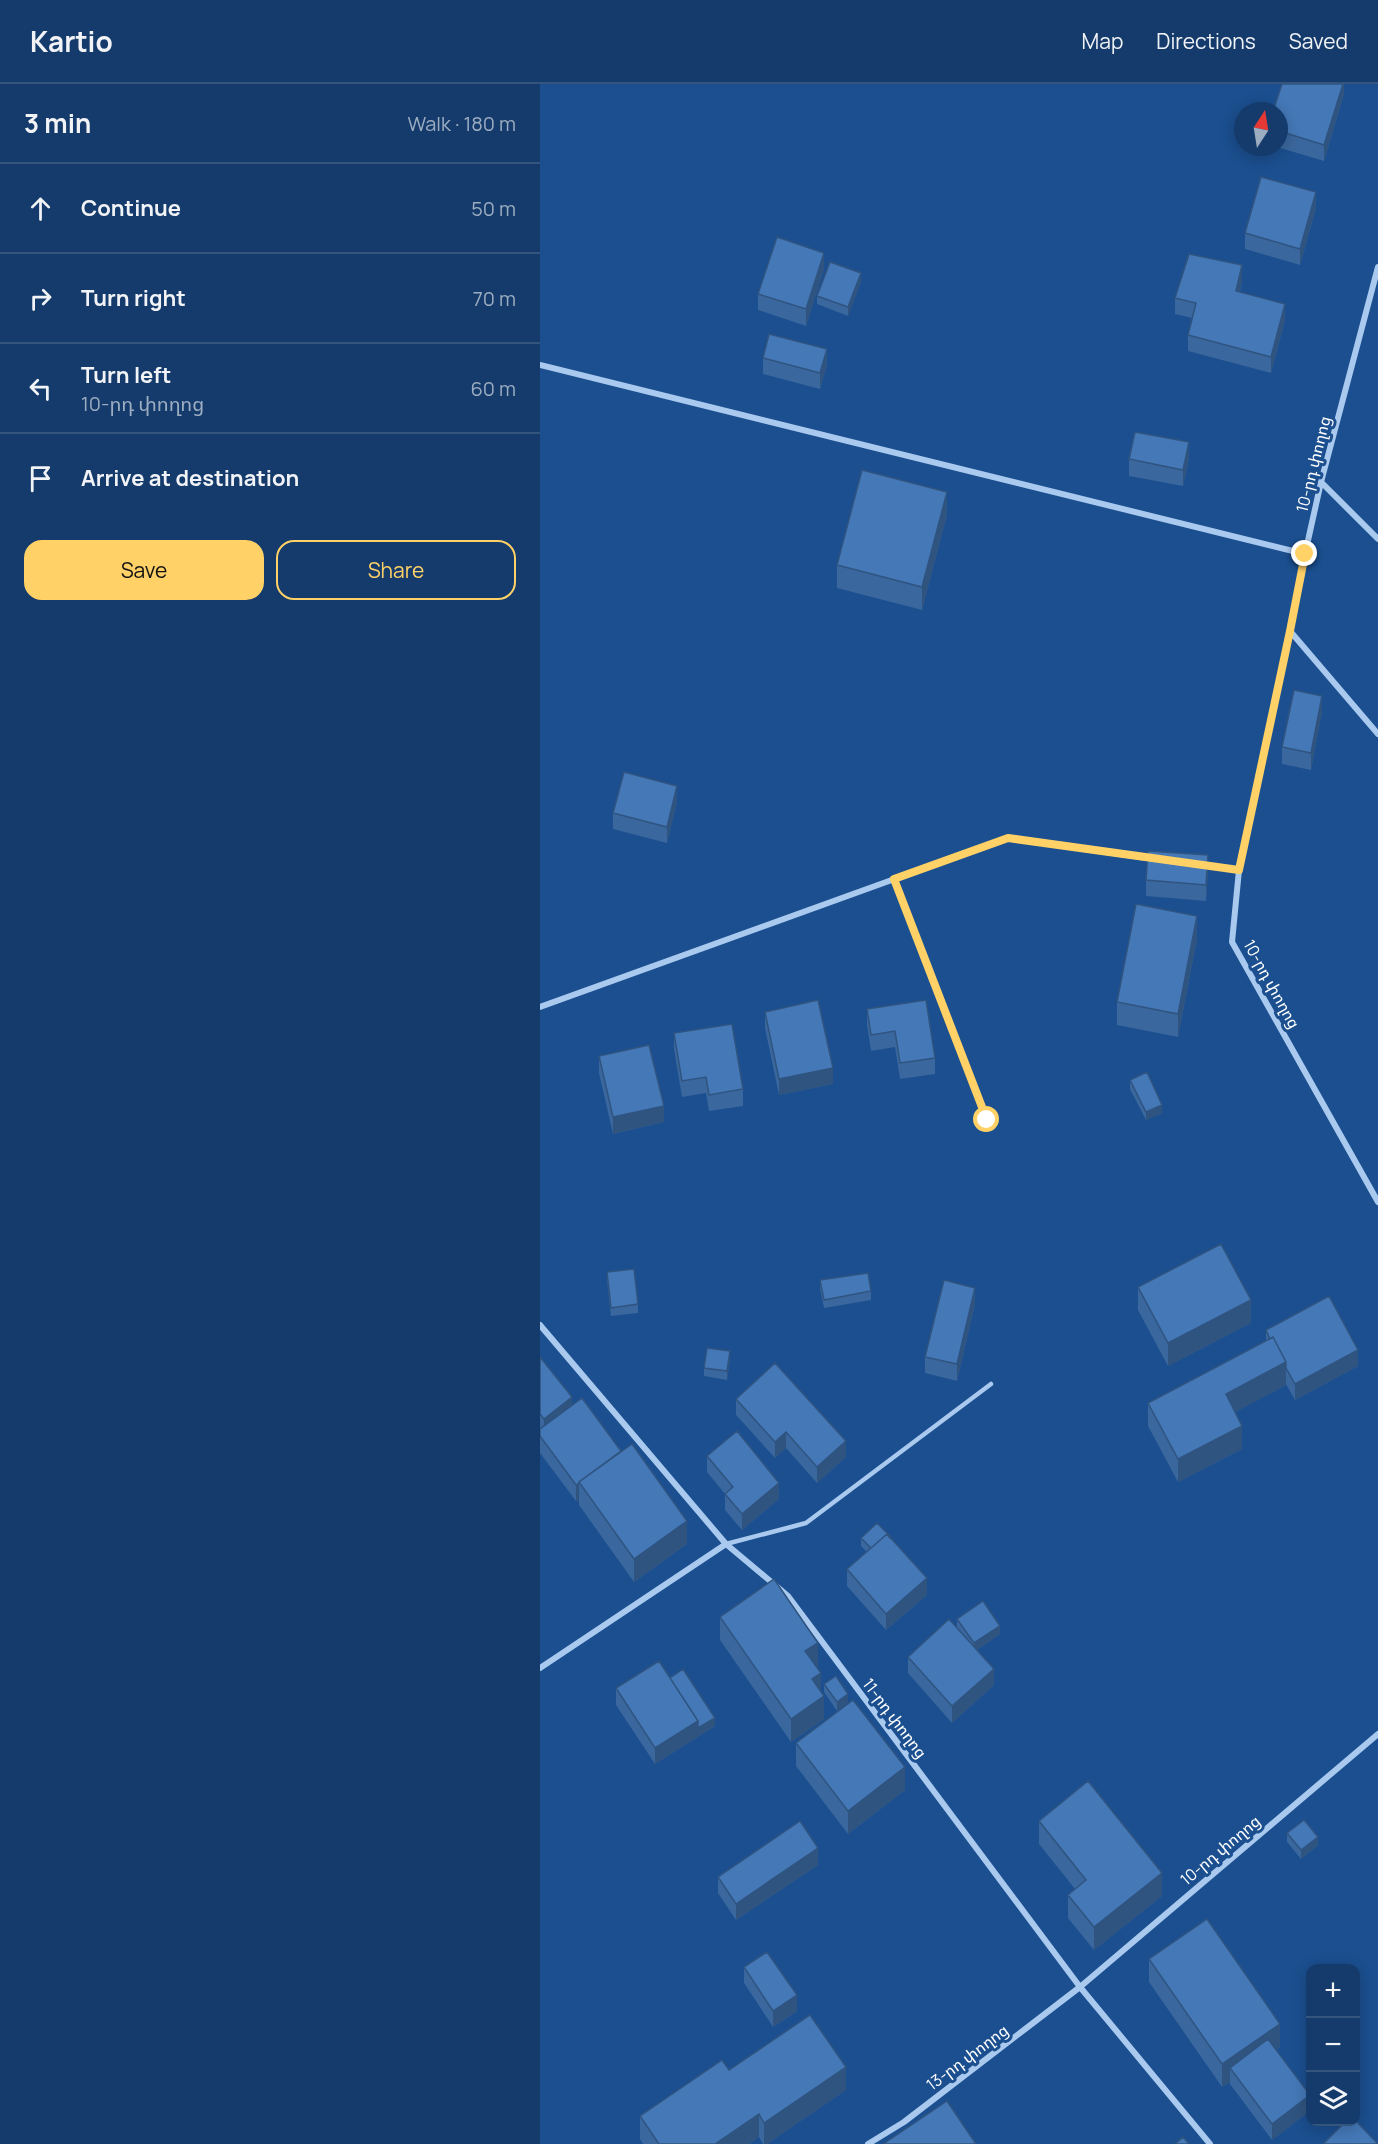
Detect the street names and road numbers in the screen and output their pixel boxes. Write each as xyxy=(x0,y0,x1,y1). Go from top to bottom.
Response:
street label: 10-րդ փողոց xyxy=(1290,414,1336,514)
street label: 10-րդ փողոց xyxy=(1239,936,1305,1032)
street label: 11-րդ փողոց xyxy=(858,1673,932,1763)
street label: 10-րդ փողոց xyxy=(1175,1810,1265,1890)
street label: 13-րդ փողոց xyxy=(921,2019,1013,2095)

